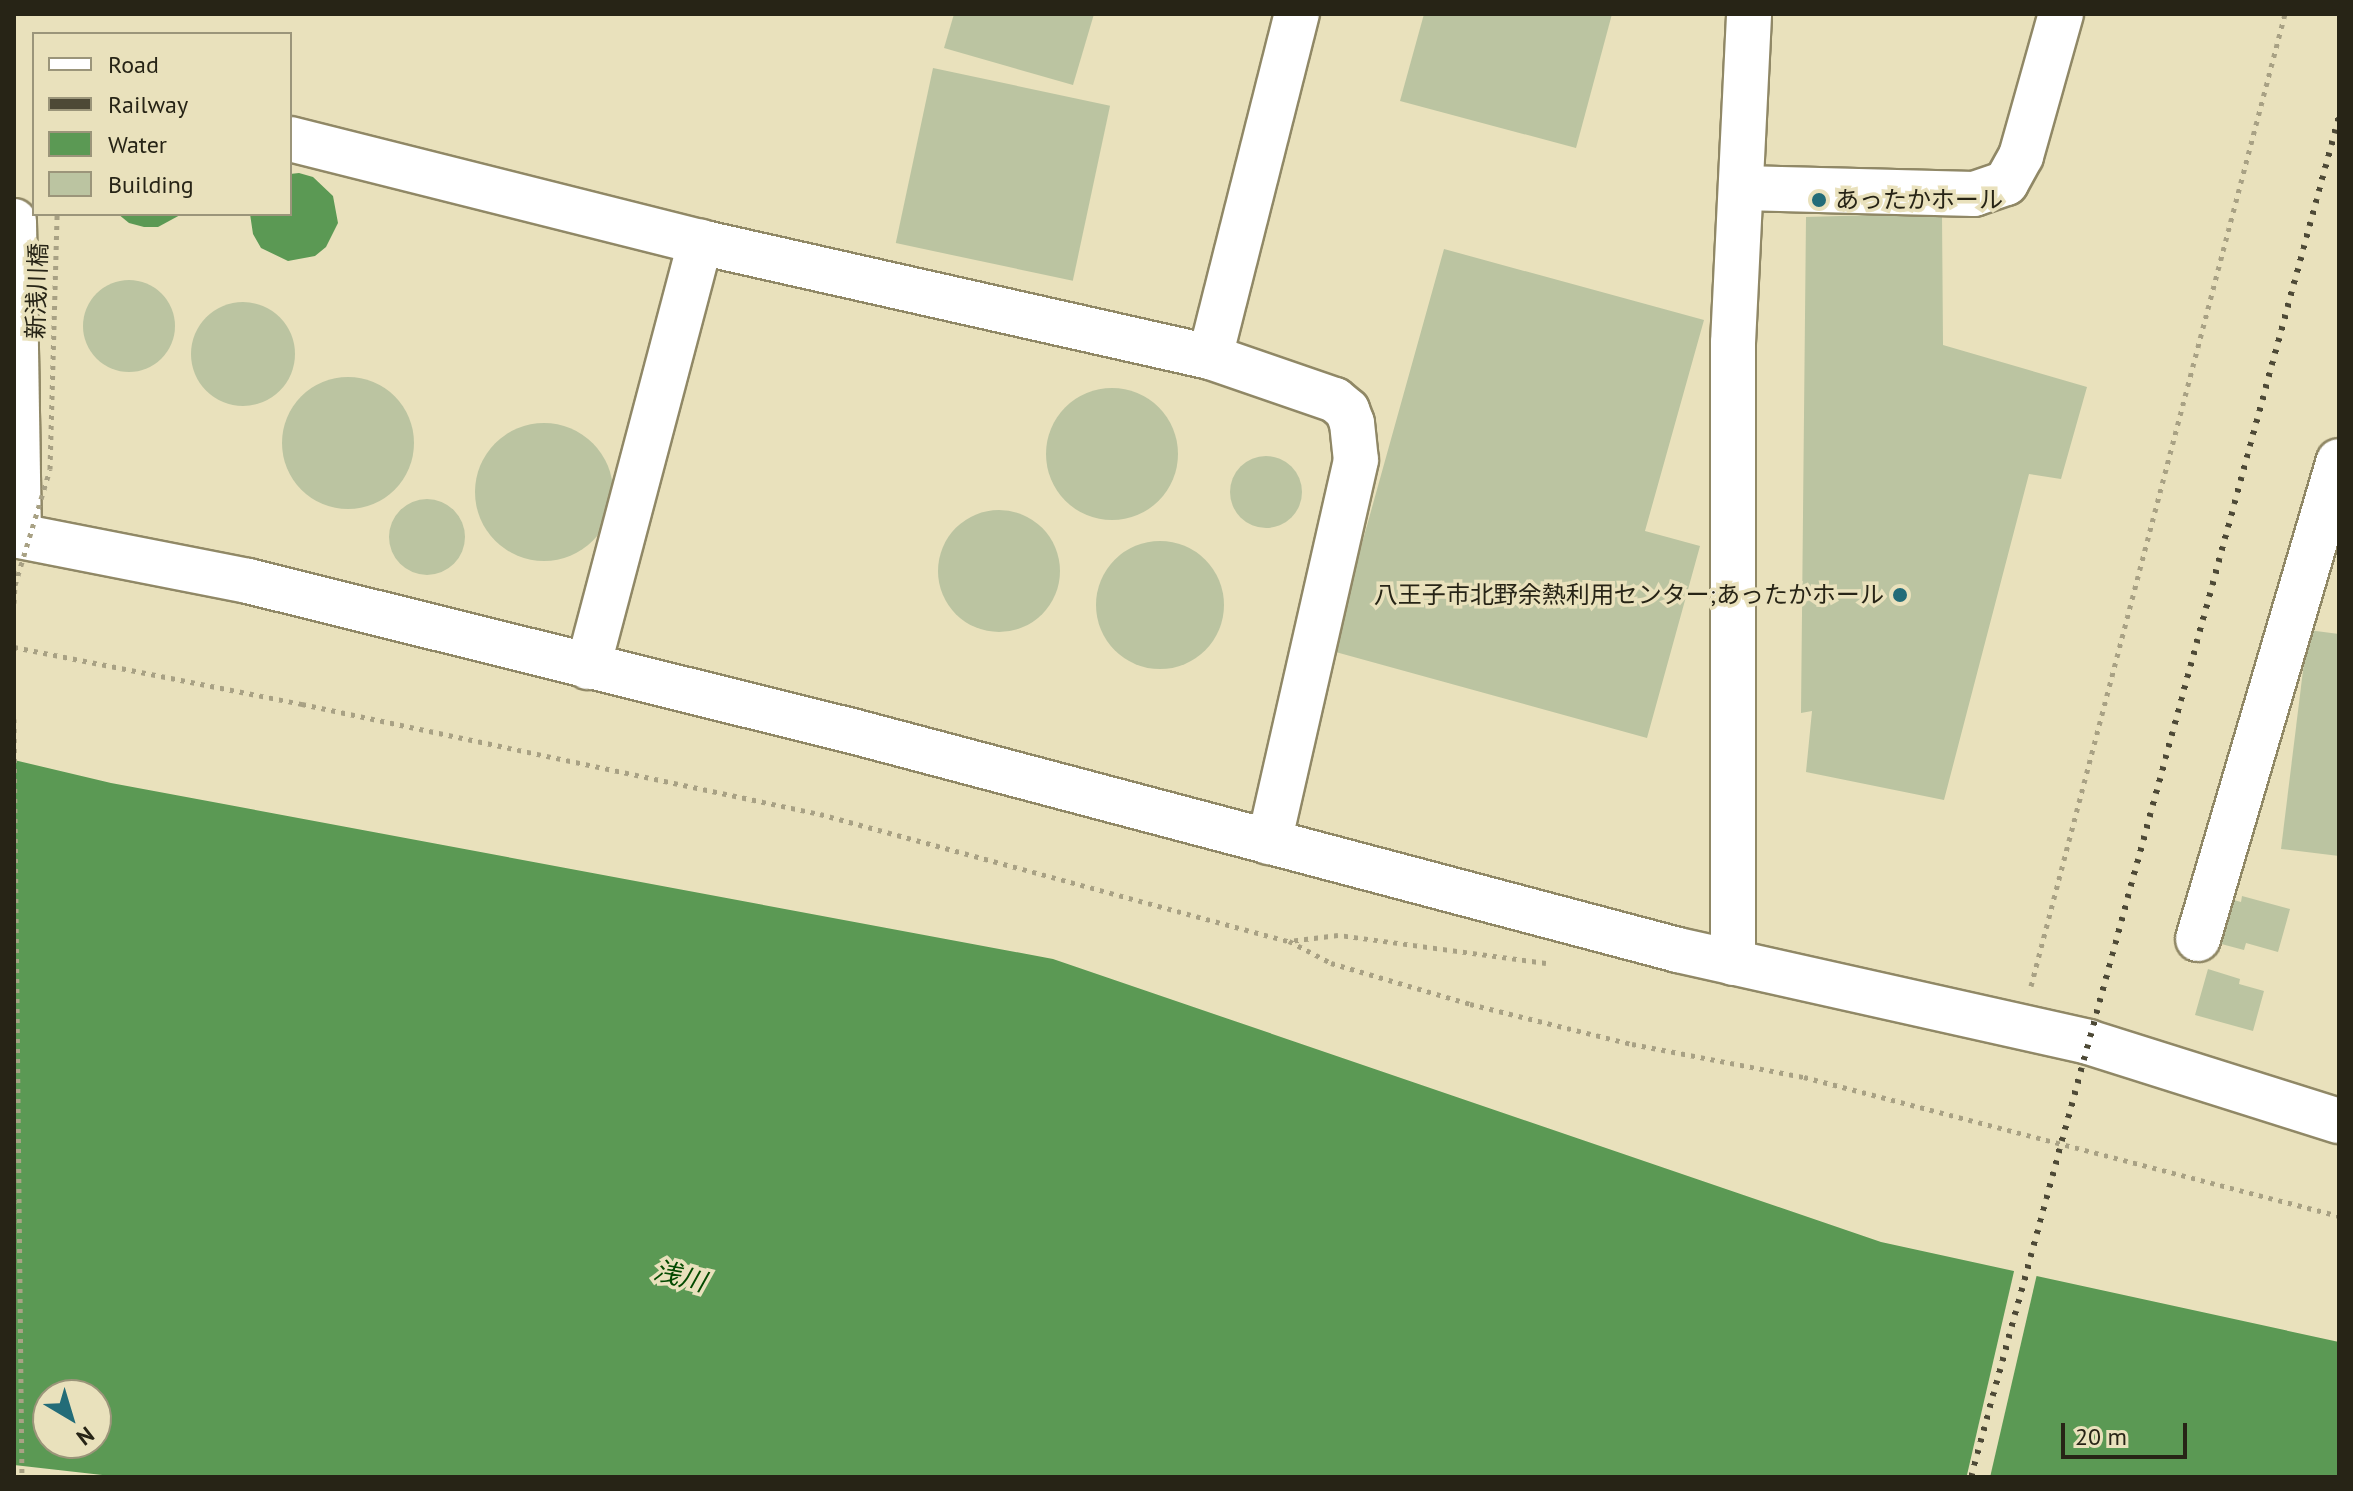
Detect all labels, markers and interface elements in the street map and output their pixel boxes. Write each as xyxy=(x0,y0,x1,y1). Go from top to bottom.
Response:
legend xyxy=(32,32,292,216)
text: Road xyxy=(108,49,159,80)
text: Railway xyxy=(108,89,188,120)
text: Water xyxy=(108,129,167,160)
text: Building xyxy=(108,169,194,200)
place label: あったかホール xyxy=(1835,186,2003,214)
marker: あったかホール xyxy=(1810,191,1828,209)
street label: 新浅川橋 xyxy=(21,243,53,339)
place label: 八王子市北野余熱利用センター;あったかホール xyxy=(1374,581,1884,609)
marker: 八王子市北野余熱利用センター;あったかホール xyxy=(1891,586,1909,604)
water label: 浅川 xyxy=(651,1254,709,1298)
north arrow xyxy=(32,1379,112,1459)
scale bar xyxy=(2065,1407,2191,1457)
text: N xyxy=(71,1421,100,1452)
text: 20 m xyxy=(2075,1421,2127,1452)

